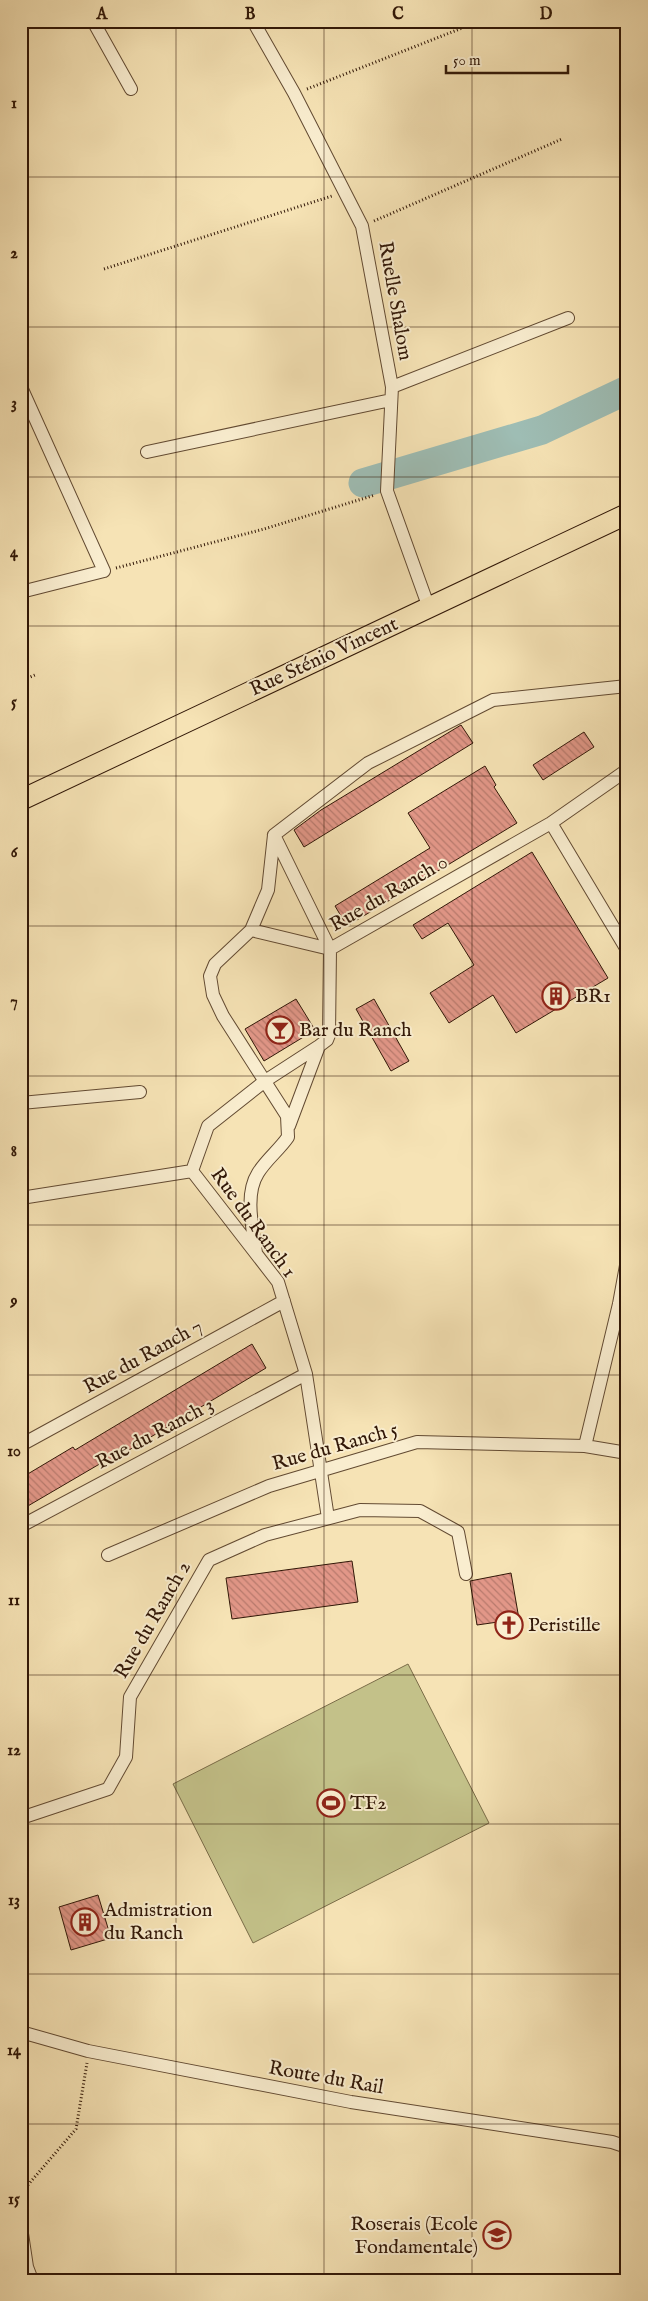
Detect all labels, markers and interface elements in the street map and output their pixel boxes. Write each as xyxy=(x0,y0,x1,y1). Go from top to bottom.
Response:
text: A xyxy=(96,5,109,25)
text: B xyxy=(245,5,256,25)
text: C xyxy=(392,5,404,25)
text: D xyxy=(540,5,553,25)
scale bar xyxy=(446,42,568,74)
text: 50 m xyxy=(453,51,481,70)
text: 1 xyxy=(11,94,17,114)
street label: Ruelle Shalom xyxy=(372,240,418,362)
text: 2 xyxy=(10,244,18,264)
text: 3 xyxy=(11,394,17,414)
text: 4 xyxy=(10,543,19,563)
street label: Rue Sténio Vincent xyxy=(246,612,402,702)
text: 5 xyxy=(11,693,17,713)
text: 6 xyxy=(11,843,19,863)
street label: Rue du Ranch 0 xyxy=(325,850,453,938)
building icon: BR1 xyxy=(541,981,571,1011)
place label: BR1 xyxy=(575,984,611,1009)
text: 7 xyxy=(10,992,18,1012)
bar icon: Bar du Ranch xyxy=(265,1015,295,1045)
place label: Bar du Ranch xyxy=(299,1018,412,1043)
text: 8 xyxy=(11,1142,17,1162)
street label: Rue du Ranch 1 xyxy=(205,1163,301,1283)
text: 9 xyxy=(10,1292,18,1312)
street label: Rue du Ranch 7 xyxy=(79,1314,207,1400)
street label: Rue du Ranch 3 xyxy=(92,1392,218,1476)
street label: Rue du Ranch 5 xyxy=(269,1417,401,1477)
text: 10 xyxy=(7,1442,21,1462)
street label: Rue du Ranch 2 xyxy=(109,1557,197,1683)
text: 11 xyxy=(8,1591,20,1611)
church icon: Peristille xyxy=(494,1610,524,1640)
place label: Peristille xyxy=(528,1613,600,1638)
text: 12 xyxy=(7,1741,21,1761)
sports icon: TF2 xyxy=(316,1788,346,1818)
place label: TF2 xyxy=(350,1791,387,1816)
text: 13 xyxy=(8,1891,20,1911)
place label: Admistration du Ranch xyxy=(103,1898,213,1946)
building icon: Admistration du Ranch xyxy=(70,1907,100,1937)
text: 14 xyxy=(7,2041,22,2061)
street label: Route du Rail xyxy=(266,2056,386,2101)
text: 15 xyxy=(8,2190,20,2210)
place label: Roserais (Ecole Fondamentale) xyxy=(350,2212,478,2260)
school or university icon: Roserais (Ecole Fondamentale) xyxy=(482,2220,512,2250)

